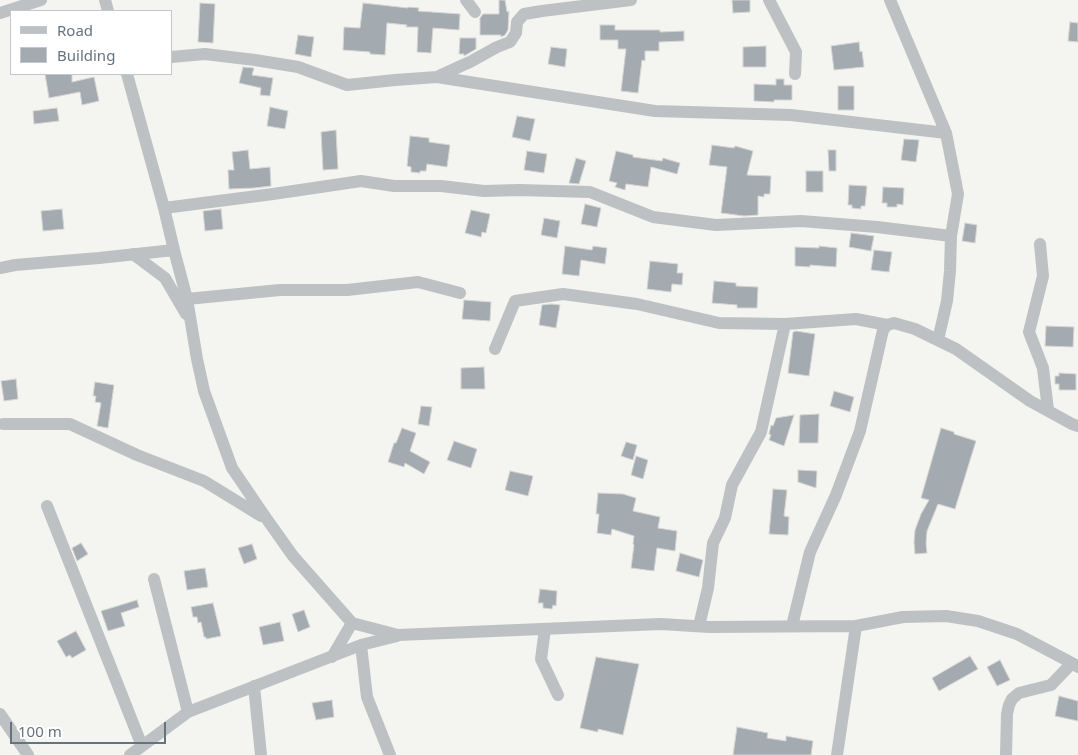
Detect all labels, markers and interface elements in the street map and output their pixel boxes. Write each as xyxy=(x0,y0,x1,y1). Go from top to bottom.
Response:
legend xyxy=(10,10,172,75)
text: Road xyxy=(57,20,93,40)
text: Building xyxy=(57,45,115,65)
scale bar xyxy=(12,712,169,744)
text: 100 m xyxy=(18,721,62,741)

